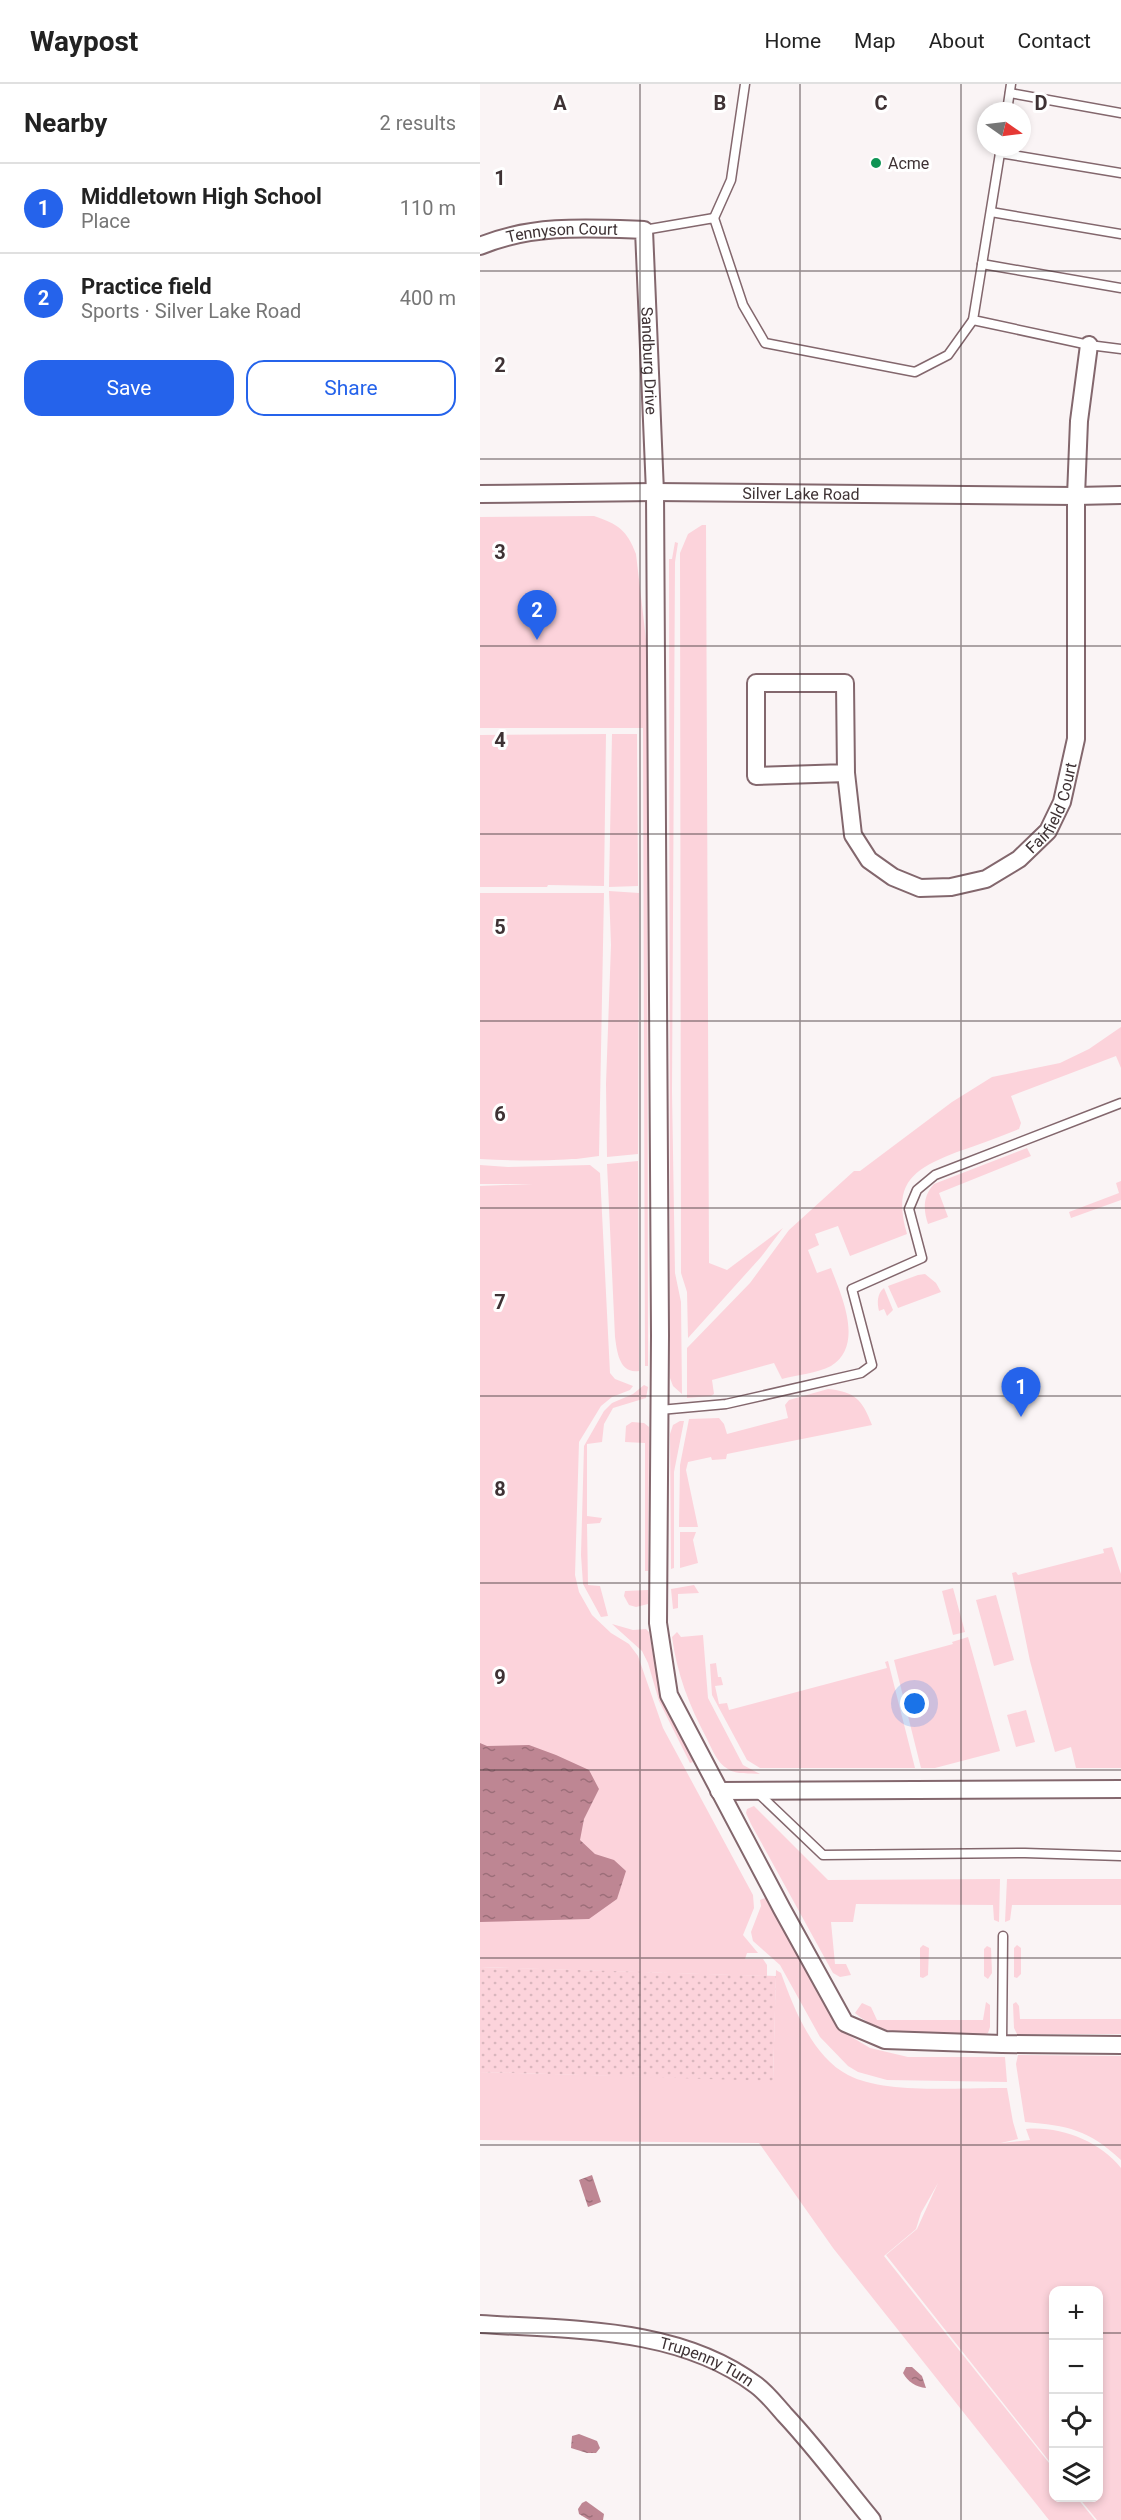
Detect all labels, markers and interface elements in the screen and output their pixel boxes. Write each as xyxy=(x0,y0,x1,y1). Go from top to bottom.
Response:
text: Waypost xyxy=(30,25,138,58)
text: Home xyxy=(765,29,821,53)
text: Map xyxy=(854,29,896,53)
text: About xyxy=(929,29,985,53)
text: Contact xyxy=(1018,29,1091,53)
text: A xyxy=(553,91,567,115)
text: B xyxy=(714,91,726,115)
text: C xyxy=(874,91,888,115)
text: D xyxy=(1035,91,1048,115)
north arrow xyxy=(977,102,1031,156)
text: Nearby xyxy=(24,108,107,138)
text: 2 results xyxy=(380,111,456,135)
place label: Acme xyxy=(888,154,929,173)
marker: Acme xyxy=(869,156,883,170)
text: 1 xyxy=(494,166,506,190)
text: Middletown High School xyxy=(81,184,322,209)
text: 1 xyxy=(38,196,49,220)
text: 110 m xyxy=(400,196,456,220)
text: Place xyxy=(81,209,130,233)
street label: Tennyson Court xyxy=(504,219,618,247)
text: Practice field xyxy=(81,274,212,299)
text: 2 xyxy=(38,286,49,310)
text: 400 m xyxy=(400,286,456,310)
text: Sports · Silver Lake Road xyxy=(81,299,301,323)
street label: Sandburg Drive xyxy=(637,306,661,415)
text: 2 xyxy=(494,353,506,377)
button: Save xyxy=(24,360,234,416)
button: Share xyxy=(246,360,456,416)
street label: Silver Lake Road xyxy=(742,484,860,504)
text: 3 xyxy=(494,540,506,564)
pin: 2 xyxy=(518,590,556,640)
text: 4 xyxy=(494,728,506,752)
street label: Fairfield Court xyxy=(1022,761,1081,857)
text: 5 xyxy=(494,915,506,939)
text: 6 xyxy=(494,1102,506,1126)
text: 7 xyxy=(494,1290,506,1314)
pin: 1 xyxy=(1002,1368,1040,1417)
text: 8 xyxy=(494,1477,506,1501)
text: 9 xyxy=(494,1665,506,1689)
your location xyxy=(900,1689,929,1718)
map controls xyxy=(1049,2286,1103,2502)
button: + xyxy=(1049,2286,1103,2340)
street label: Trupenny Turn xyxy=(658,2333,758,2391)
button: − xyxy=(1049,2340,1103,2394)
button: locate xyxy=(1049,2394,1103,2448)
button: layers xyxy=(1049,2448,1103,2502)

